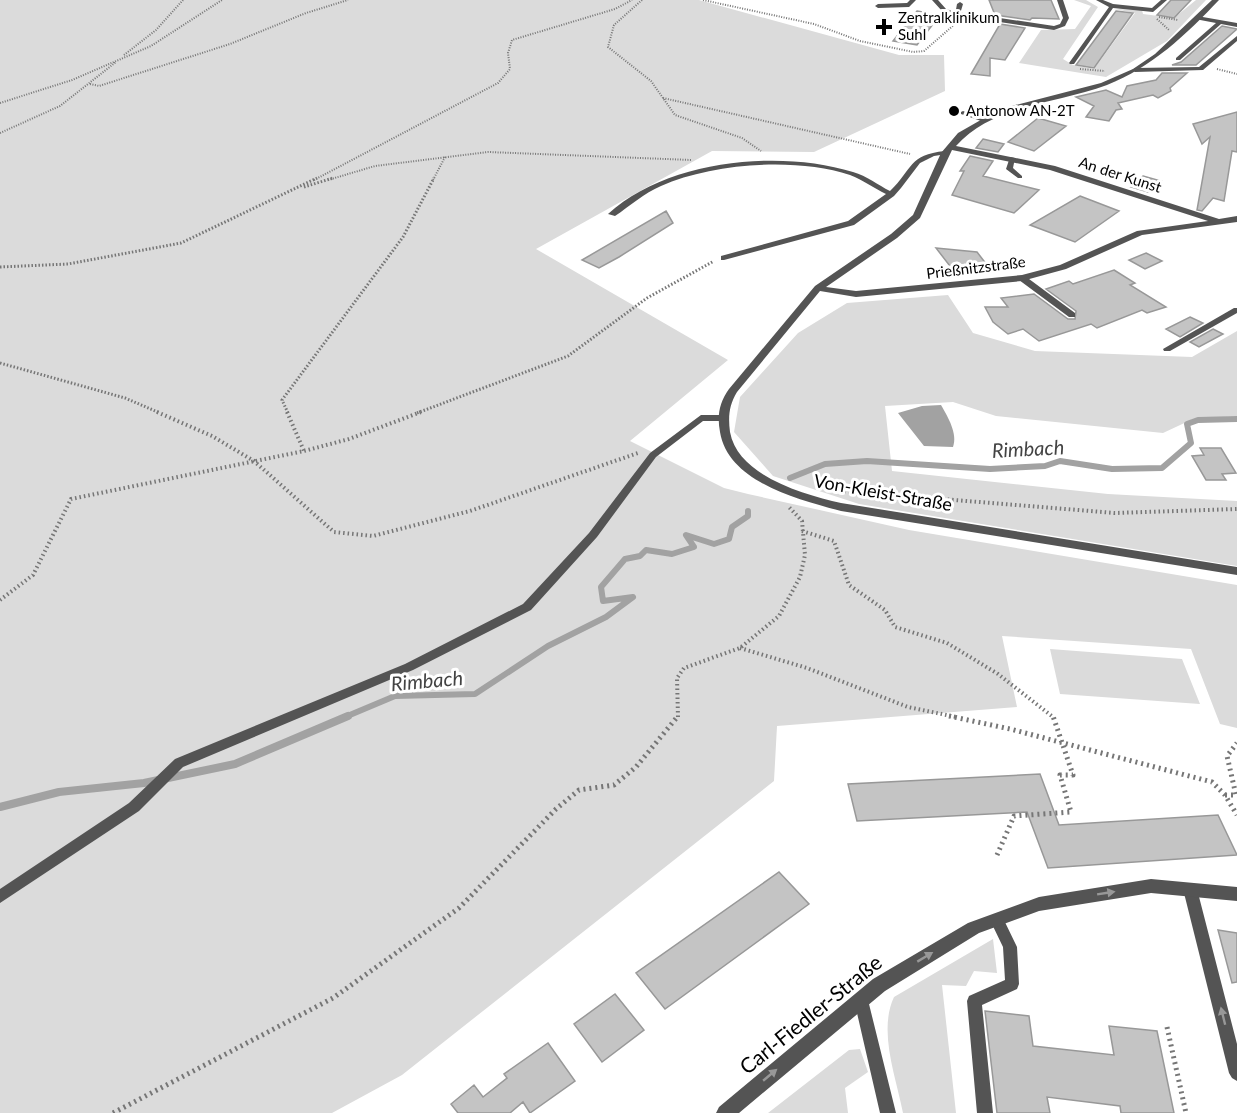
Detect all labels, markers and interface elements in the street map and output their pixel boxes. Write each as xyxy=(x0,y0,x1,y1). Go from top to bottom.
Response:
place label: Zentralklinikum Suhl xyxy=(898,8,1000,43)
marker: Zentralklinikum Suhl xyxy=(875,18,893,36)
place label: Antonow AN-2T xyxy=(966,101,1075,119)
marker: Antonow AN-2T xyxy=(947,104,961,118)
street label: An der Kunst xyxy=(1077,152,1164,196)
street label: Prießnitzstraße xyxy=(925,252,1027,282)
water label: Rimbach xyxy=(991,434,1065,462)
street label: Von-Kleist-Straße xyxy=(812,469,954,515)
water label: Rimbach xyxy=(390,665,464,695)
one-way arrow xyxy=(1097,888,1116,897)
street label: Carl-Fiedler-Straße xyxy=(734,949,886,1079)
one-way arrow xyxy=(917,952,933,963)
one-way arrow xyxy=(1217,1007,1227,1025)
one-way arrow xyxy=(762,1069,777,1082)

